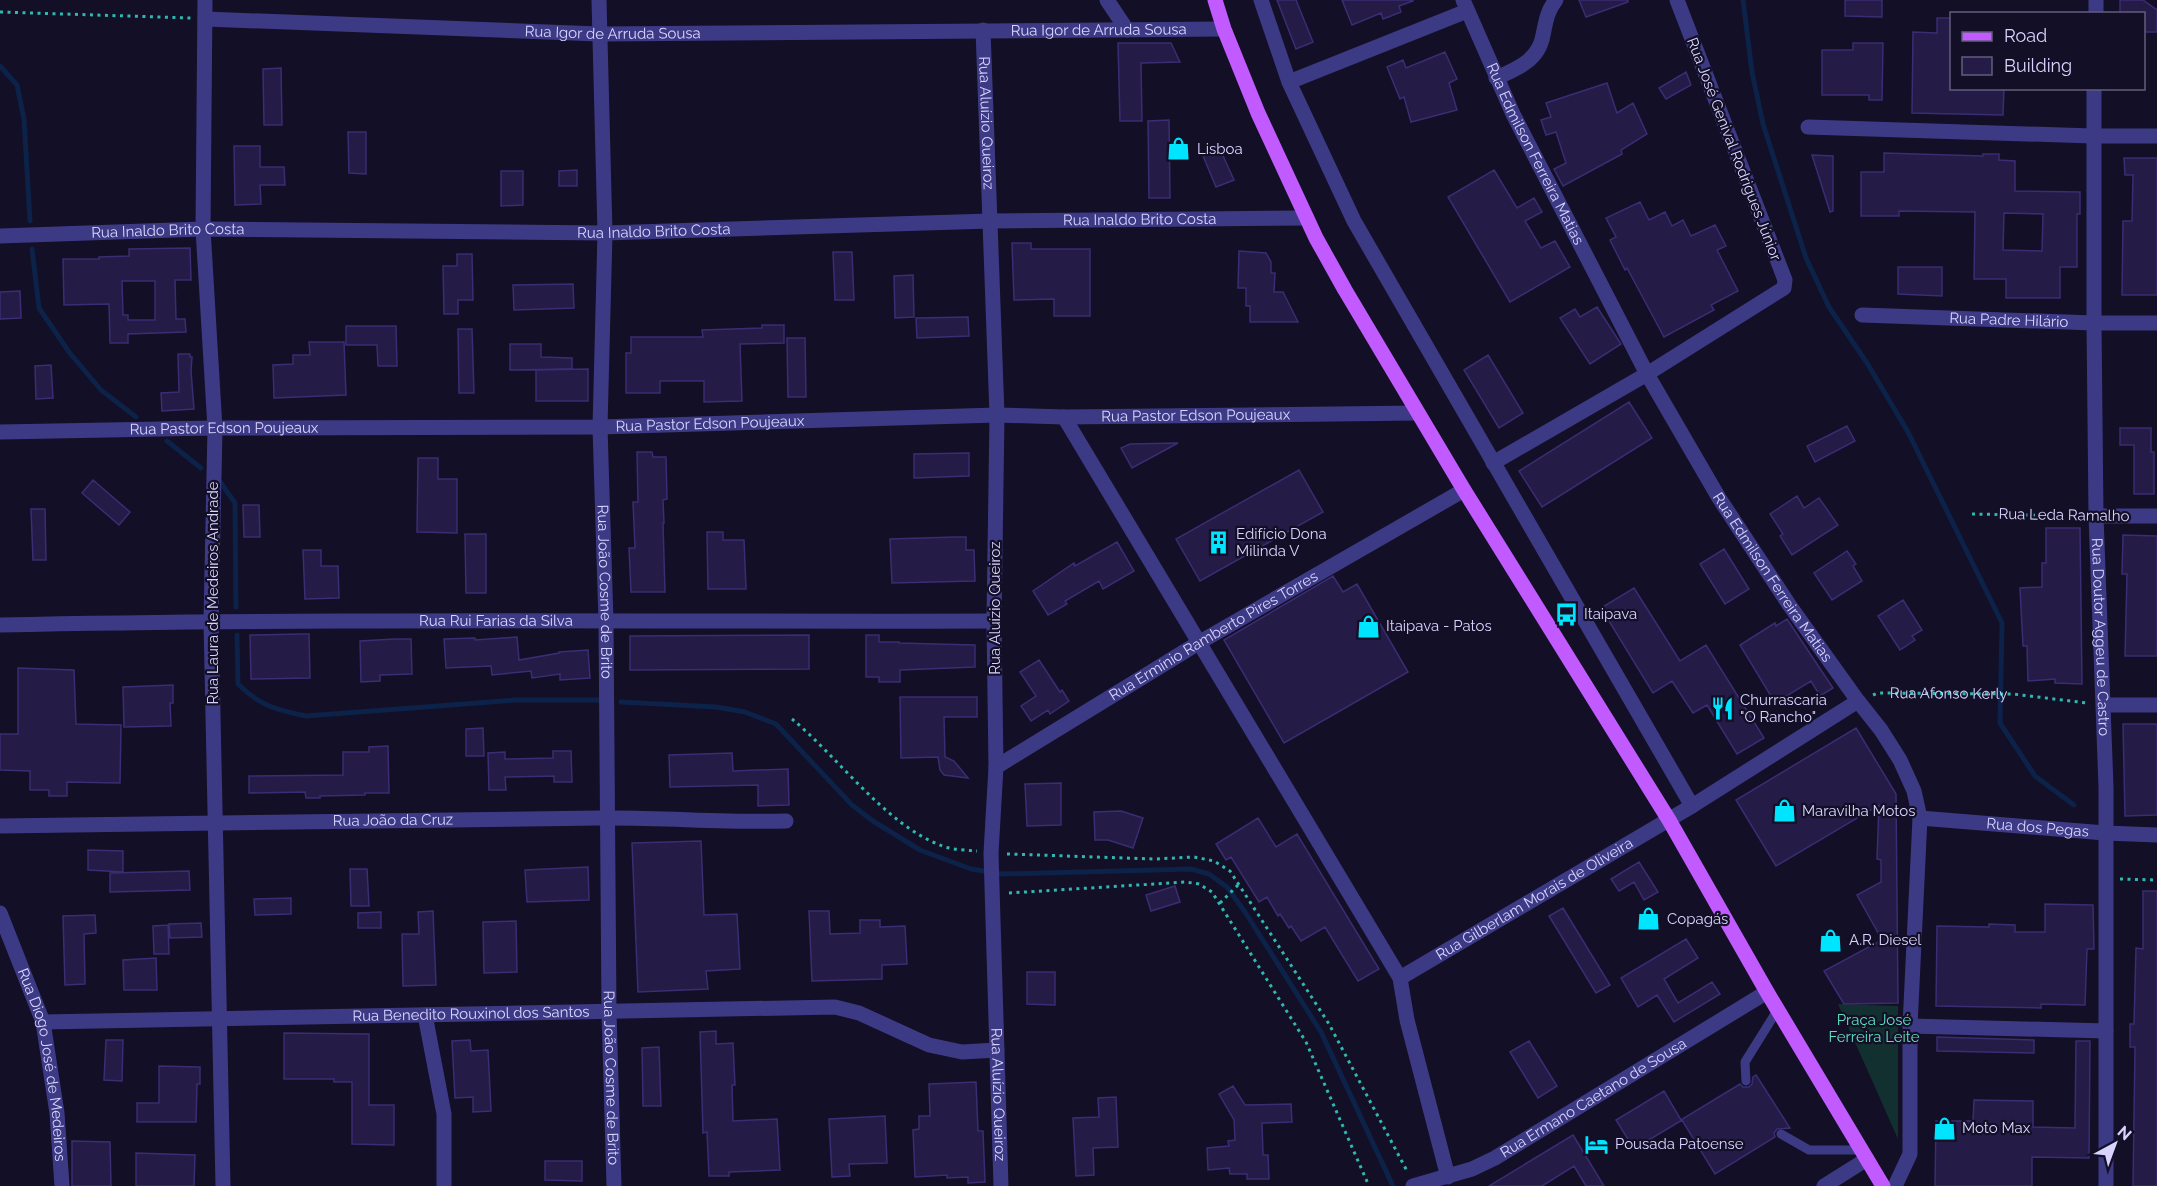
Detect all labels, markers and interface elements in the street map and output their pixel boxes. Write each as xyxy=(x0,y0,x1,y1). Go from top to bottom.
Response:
legend xyxy=(1950,12,2145,90)
street label: Rua Igor de Arruda Sousa xyxy=(1011,20,1187,40)
street label: Rua Igor de Arruda Sousa xyxy=(524,22,701,43)
text: Road xyxy=(2004,25,2047,46)
street label: Rua José Genival Rodrigues Júnior xyxy=(1683,35,1785,264)
text: Building xyxy=(2004,55,2072,76)
street label: Rua Aluízio Queiroz xyxy=(975,56,998,190)
street label: Rua Edmilson Ferreira Matias xyxy=(1483,60,1588,248)
shop icon: Lisboa xyxy=(1166,136,1192,162)
place label: Lisboa xyxy=(1197,140,1243,158)
street label: Rua Inaldo Brito Costa xyxy=(1063,210,1216,229)
street label: Rua Inaldo Brito Costa xyxy=(91,220,245,242)
street label: Rua Inaldo Brito Costa xyxy=(577,220,731,242)
street label: Rua Padre Hilário xyxy=(1949,309,2069,331)
street label: Rua Pastor Edson Poujeaux xyxy=(1101,405,1291,426)
street label: Rua Pastor Edson Poujeaux xyxy=(615,412,805,436)
street label: Rua Pastor Edson Poujeaux xyxy=(129,419,319,439)
street label: Rua Laura de Medeiros Andrade xyxy=(204,481,222,705)
street label: Rua Edmilson Ferreira Matias xyxy=(1709,489,1836,665)
street label: Rua João Cosme de Brito xyxy=(593,504,615,679)
street label: Rua Leda Ramalho xyxy=(1998,505,2130,525)
place label: Edifício Dona Milinda V xyxy=(1236,525,1327,560)
building icon: Edifício Dona Milinda V xyxy=(1205,530,1231,556)
street label: Rua Doutor Aggeu de Castro xyxy=(2088,538,2113,736)
street label: Rua Aluízio Queiroz xyxy=(986,541,1004,675)
street label: Rua Ermínio Ramberto Pires Torres xyxy=(1106,567,1321,705)
bus stop icon: Itaipava xyxy=(1553,601,1579,627)
place label: Itaipava xyxy=(1584,605,1637,623)
street label: Rua Rui Farias da Silva xyxy=(419,612,573,630)
shop icon: Itaipava - Patos xyxy=(1355,613,1381,639)
place label: Itaipava - Patos xyxy=(1386,617,1492,635)
street label: Rua Afonso Kerly xyxy=(1890,684,2008,703)
place label: Churrascaria "O Rancho" xyxy=(1740,691,1827,726)
restaurant icon: Churrascaria "O Rancho" xyxy=(1709,696,1735,722)
shop icon: Maravilha Motos xyxy=(1771,798,1797,824)
place label: Maravilha Motos xyxy=(1802,802,1915,820)
street label: Rua João da Cruz xyxy=(333,810,453,830)
street label: Rua dos Pegas xyxy=(1986,814,2090,841)
street label: Rua Gilberlam Morais de Oliveira xyxy=(1433,834,1636,964)
shop icon: Copagás xyxy=(1636,906,1662,932)
place label: Copagás xyxy=(1667,910,1728,928)
shop icon: A.R. Diesel xyxy=(1818,927,1844,953)
place label: A.R. Diesel xyxy=(1849,931,1922,949)
street label: Rua Diogo José de Medeiros xyxy=(14,966,69,1162)
street label: Rua João Cosme de Brito xyxy=(600,990,622,1165)
street label: Rua Benedito Rouxinol dos Santos xyxy=(352,1003,590,1025)
park label: Praça José Ferreira Leite xyxy=(1828,1011,1920,1046)
street label: Rua Aluízio Queiroz xyxy=(987,1027,1009,1161)
street label: Rua Ermano Caetano de Sousa xyxy=(1497,1034,1690,1162)
north arrow xyxy=(2085,1114,2145,1174)
shop icon: Moto Max xyxy=(1931,1115,1957,1141)
place label: Moto Max xyxy=(1962,1119,2031,1137)
text: N xyxy=(2114,1122,2135,1144)
hotel icon: Pousada Patoense xyxy=(1584,1131,1610,1157)
place label: Pousada Patoense xyxy=(1615,1135,1744,1153)

